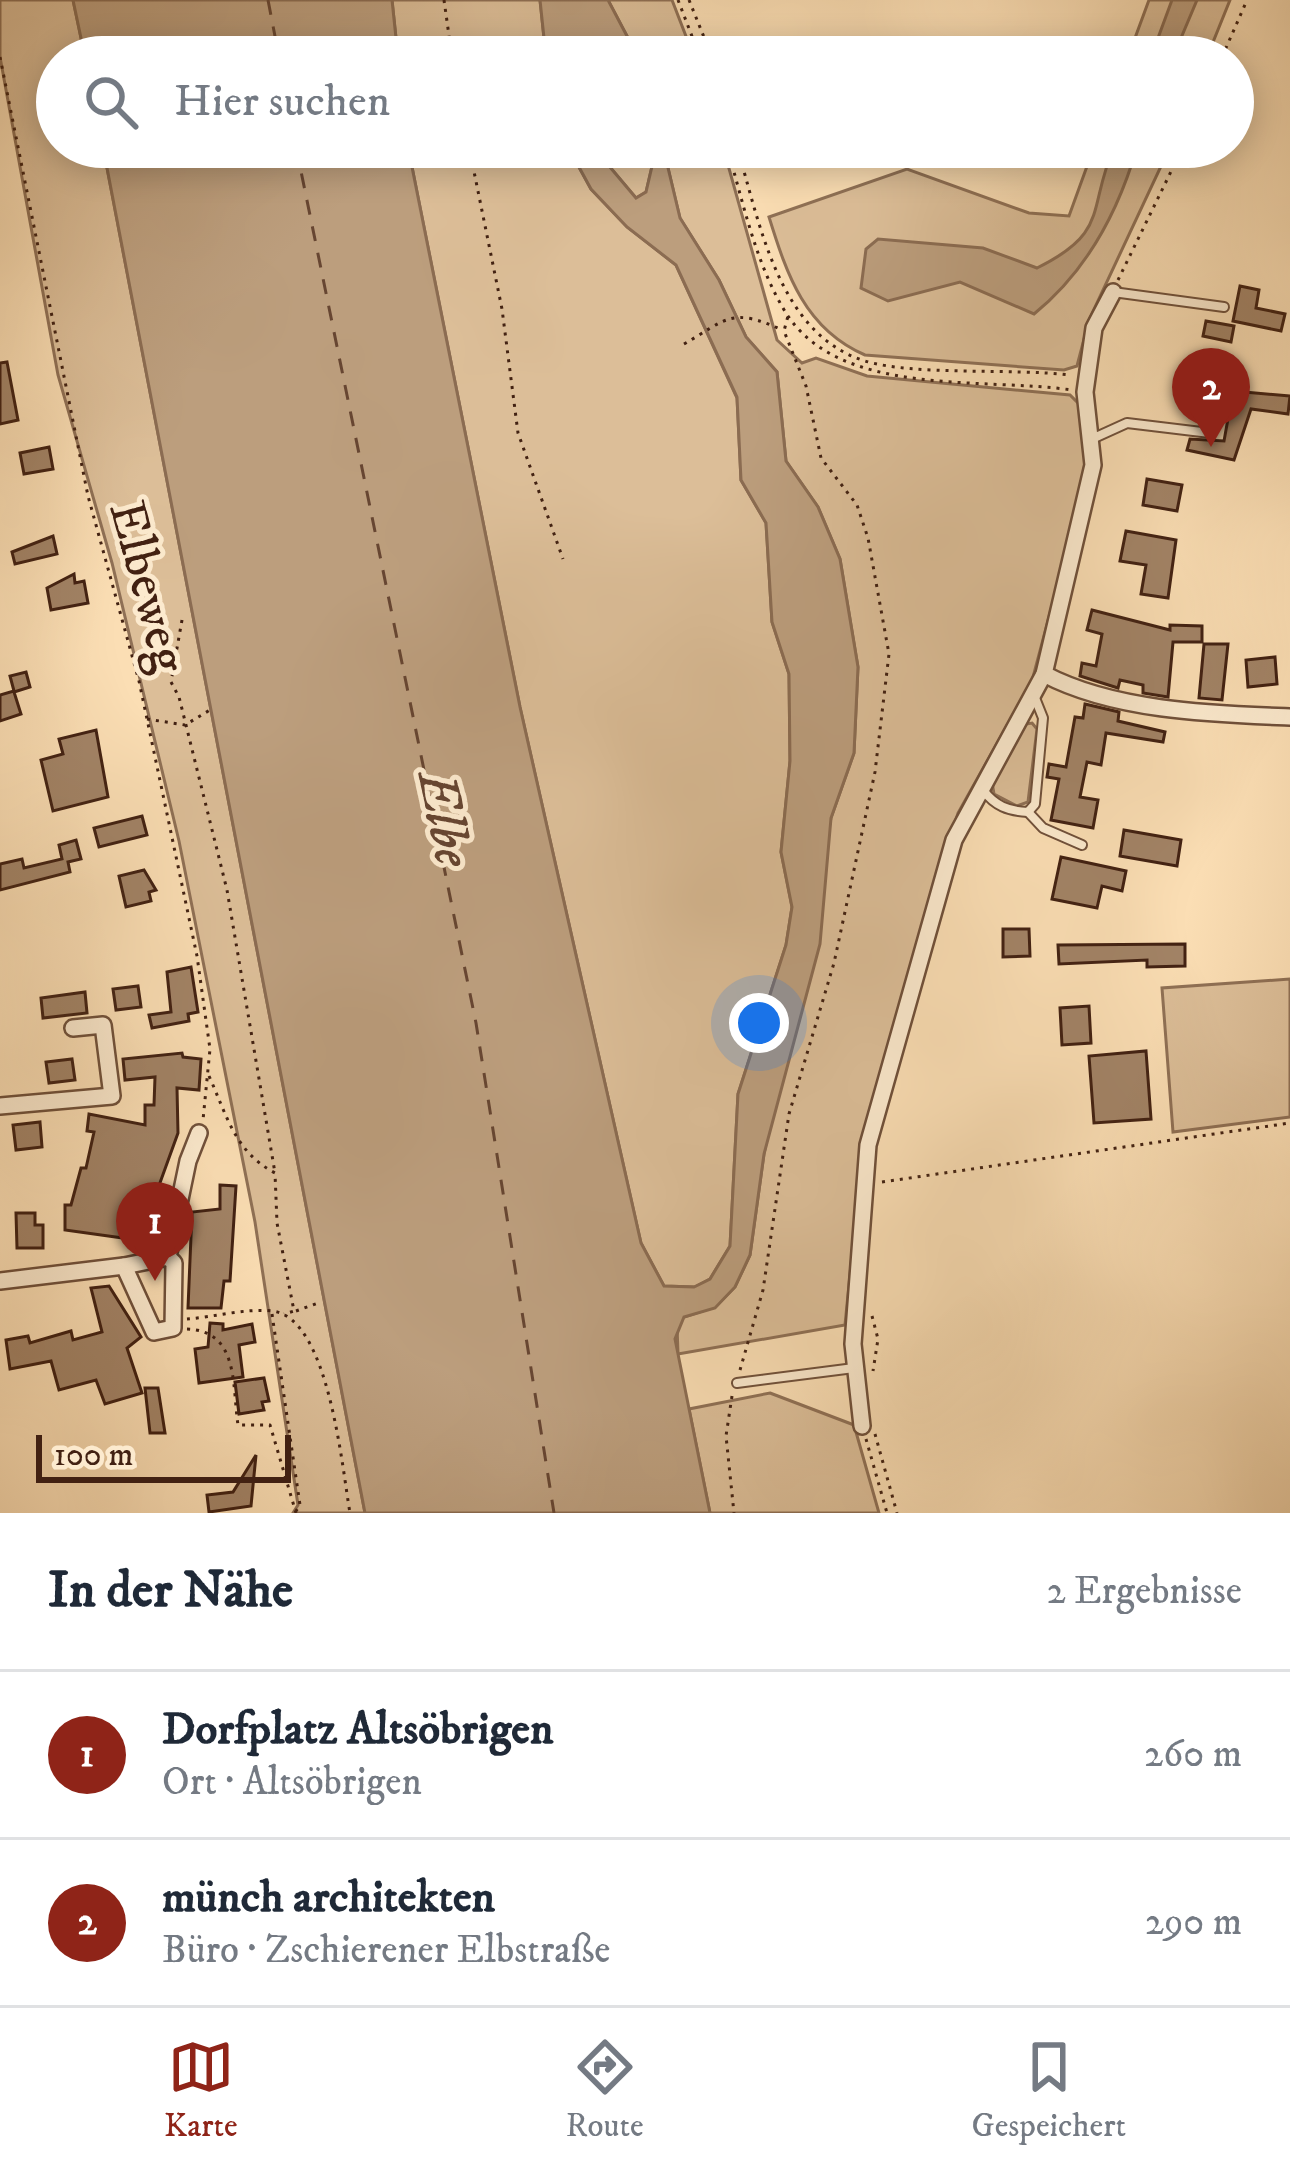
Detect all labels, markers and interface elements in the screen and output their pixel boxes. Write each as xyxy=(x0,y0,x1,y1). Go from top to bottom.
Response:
search box xyxy=(36,36,1254,168)
icon: search xyxy=(78,69,144,135)
text: Hier suchen xyxy=(174,74,390,130)
pin: 2 xyxy=(1172,348,1250,447)
street label: Elbeweg xyxy=(94,494,201,680)
water label: Elbe xyxy=(400,762,487,874)
your location xyxy=(729,993,789,1053)
pin: 1 xyxy=(116,1182,194,1281)
scale bar xyxy=(36,1429,291,1482)
text: 100 m xyxy=(54,1435,133,1476)
text: In der Nähe xyxy=(48,1559,293,1623)
text: 2 Ergebnisse xyxy=(1046,1567,1242,1616)
text: Dorfplatz Altsöbrigen xyxy=(162,1702,554,1758)
text: 1 xyxy=(80,1730,94,1779)
text: 260 m xyxy=(1144,1730,1242,1779)
text: Ort · Altsöbrigen xyxy=(162,1758,422,1807)
text: münch architekten xyxy=(162,1870,495,1926)
text: 2 xyxy=(77,1898,97,1947)
text: 290 m xyxy=(1145,1898,1242,1947)
text: Büro · Zschierener Elbstraße xyxy=(162,1926,610,1975)
tab: Karte xyxy=(164,2034,238,2147)
tab: Route xyxy=(566,2034,644,2147)
tab: Gespeichert xyxy=(972,2034,1126,2147)

